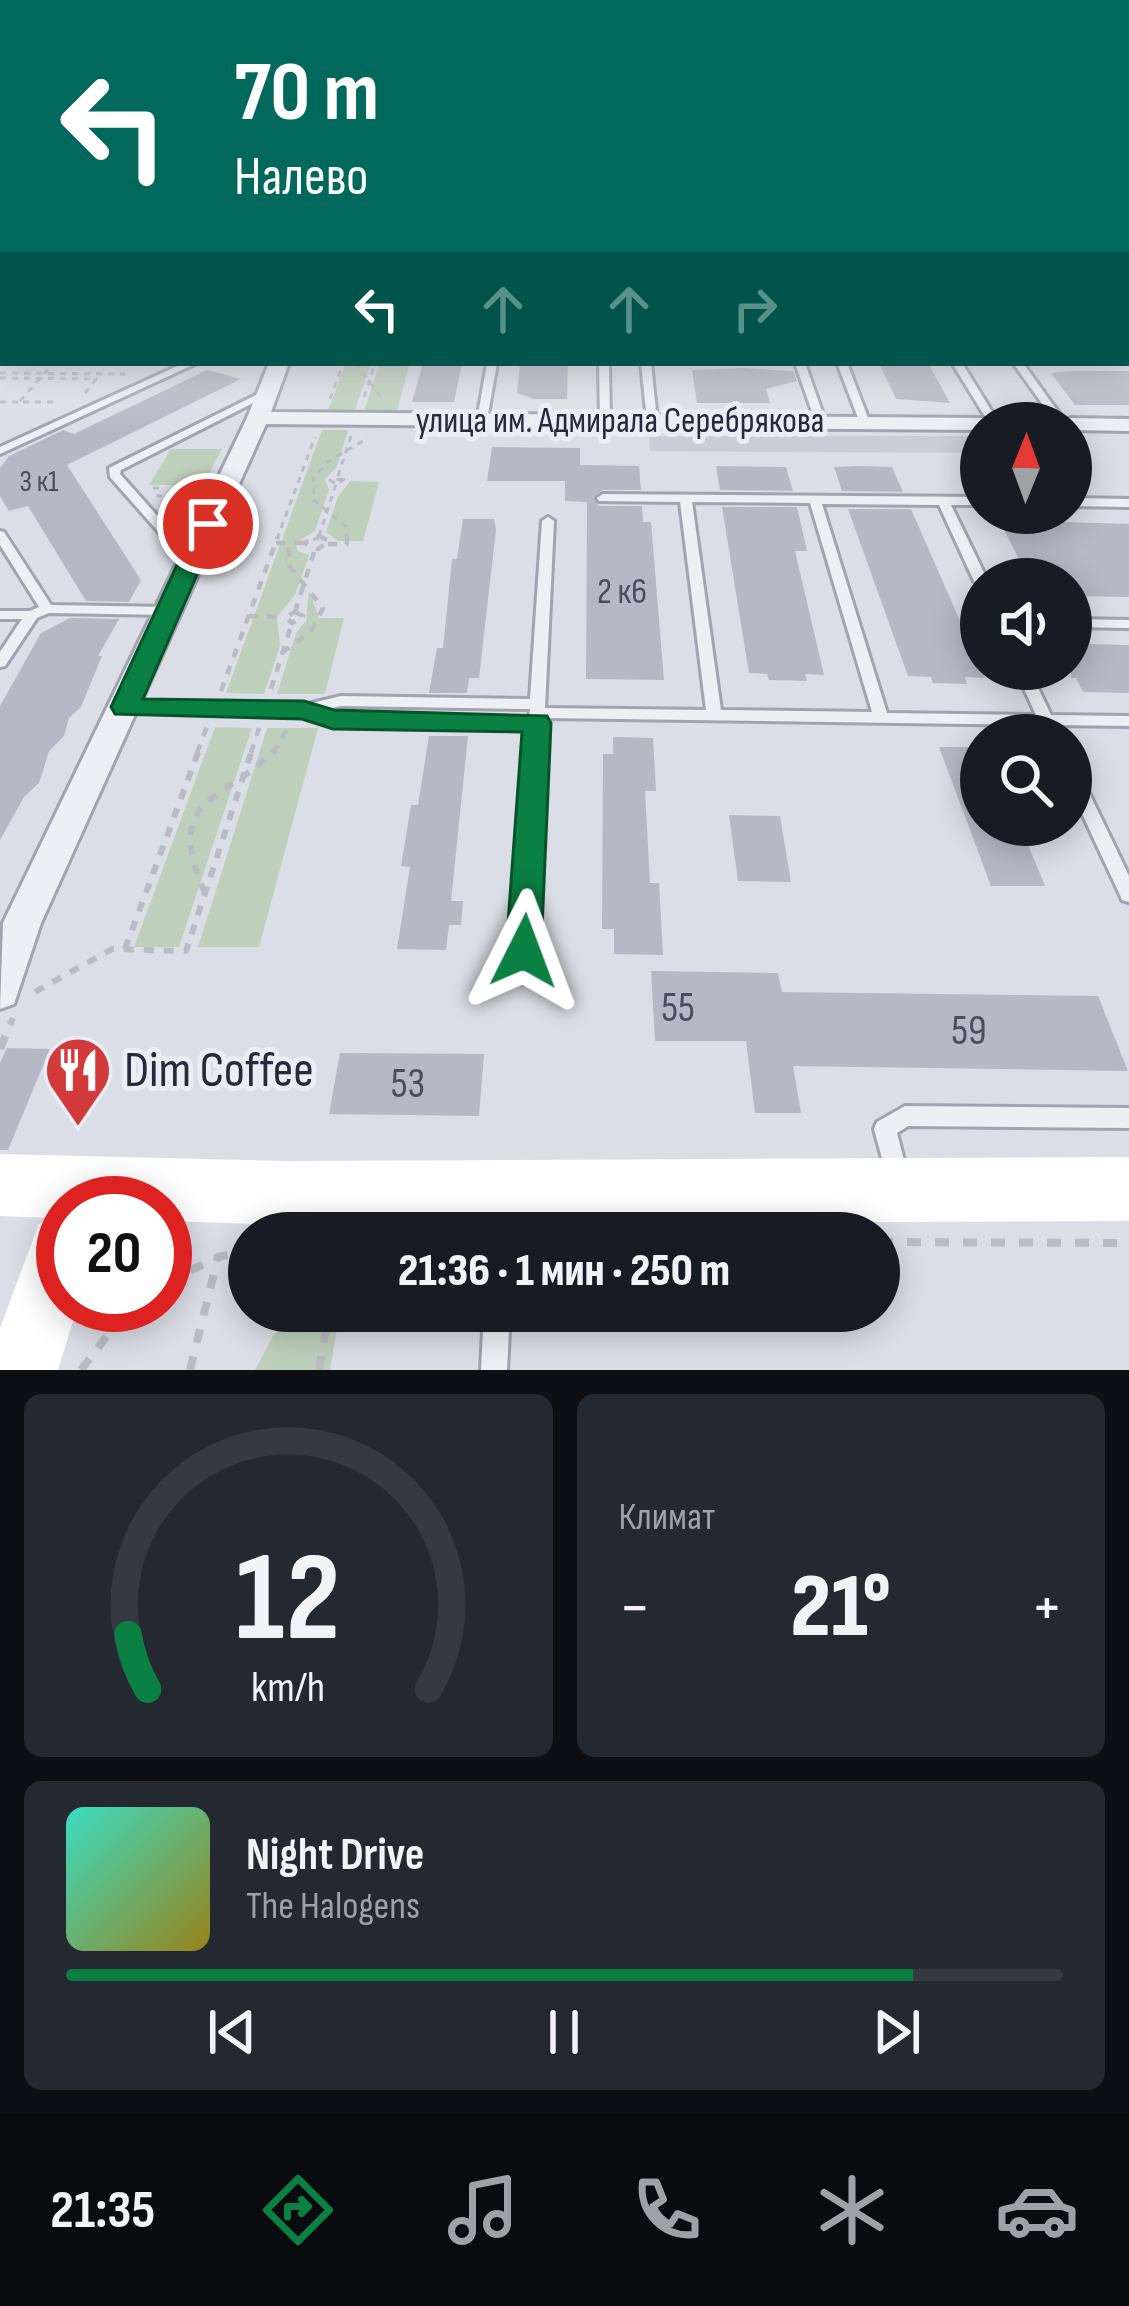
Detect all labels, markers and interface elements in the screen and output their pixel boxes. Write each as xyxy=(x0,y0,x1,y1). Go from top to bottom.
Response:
text: 70 m xyxy=(234,43,379,144)
icon: left xyxy=(36,48,192,204)
text: Налево xyxy=(234,145,368,210)
icon: left xyxy=(344,276,410,342)
icon: ahead xyxy=(470,276,536,342)
icon: ahead xyxy=(596,276,662,342)
icon: right xyxy=(722,276,788,342)
street label: улица им. Адмирала Серебрякова xyxy=(416,400,824,443)
north arrow xyxy=(960,402,1092,534)
map controls xyxy=(960,402,1092,846)
house number: 3 к1 xyxy=(19,464,59,500)
pin xyxy=(157,473,259,575)
icon: arrive xyxy=(175,491,241,557)
button: sound xyxy=(960,558,1092,690)
house number: 2 к6 xyxy=(597,571,647,614)
button: search xyxy=(960,714,1092,846)
position arrow xyxy=(461,888,587,1014)
house number: 55 xyxy=(661,983,695,1034)
house number: 59 xyxy=(951,1006,987,1057)
restaurant icon: Dim Coffee xyxy=(43,1035,113,1129)
place label: Dim Coffee xyxy=(124,1040,314,1101)
house number: 53 xyxy=(391,1059,425,1110)
speed limit sign: 20 xyxy=(36,1176,192,1332)
text: 21:36 · 1 мин · 250 m xyxy=(398,1244,730,1299)
text: Климат xyxy=(619,1494,715,1541)
text: 12 xyxy=(236,1526,341,1675)
text: 21° xyxy=(791,1554,891,1662)
text: − xyxy=(619,1569,651,1648)
text: + xyxy=(1031,1569,1063,1648)
text: km/h xyxy=(251,1661,325,1713)
text: Night Drive xyxy=(246,1828,424,1883)
text: The Halogens xyxy=(246,1883,420,1930)
icon: previous xyxy=(199,1999,265,2065)
icon: pause xyxy=(531,1999,597,2065)
icon: next xyxy=(864,1999,930,2065)
icon: directions xyxy=(256,2168,340,2252)
icon: music xyxy=(441,2168,525,2252)
icon: phone xyxy=(625,2168,709,2252)
icon: climate xyxy=(810,2168,894,2252)
icon: car xyxy=(995,2168,1079,2252)
text: 21:35 xyxy=(50,2178,155,2243)

